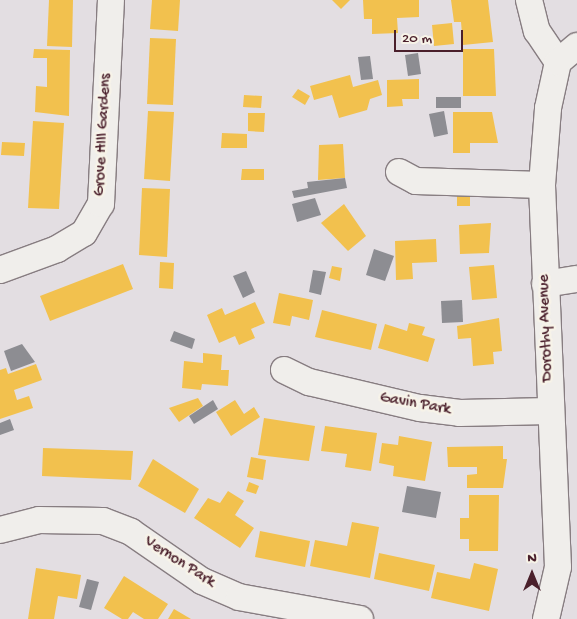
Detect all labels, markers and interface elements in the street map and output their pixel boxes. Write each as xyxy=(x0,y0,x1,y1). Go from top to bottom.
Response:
scale bar xyxy=(397,20,466,52)
text: 20 m xyxy=(402,30,432,48)
street label: Grove HIll Gardens xyxy=(91,73,117,197)
street label: Dorothy Avenue xyxy=(536,274,558,382)
street label: Gavin Park xyxy=(378,389,452,421)
street label: Vernon Park xyxy=(140,533,218,593)
north arrow xyxy=(507,549,557,599)
text: N xyxy=(527,550,537,567)

